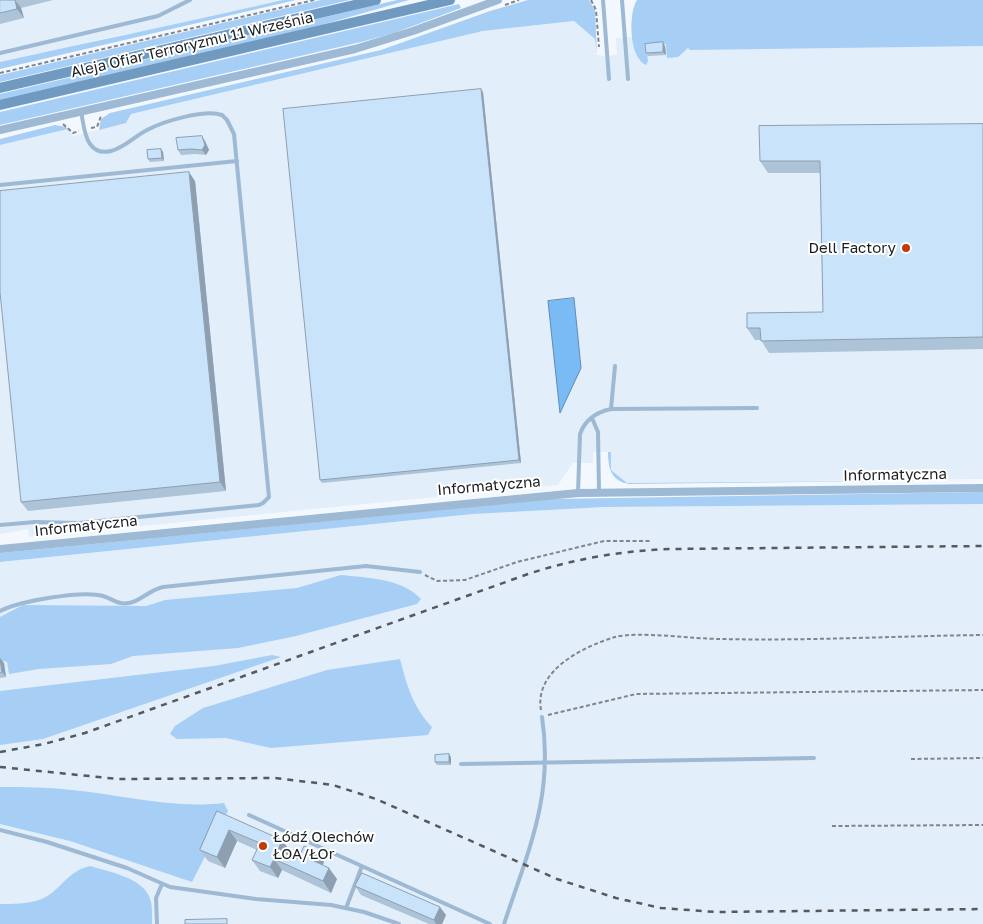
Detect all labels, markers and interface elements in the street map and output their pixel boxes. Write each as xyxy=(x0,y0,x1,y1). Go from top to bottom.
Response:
street label: Aleja Ofiar Terroryzmu 11 Września xyxy=(69,8,315,82)
place label: Dell Factory xyxy=(808,239,896,257)
marker: Dell Factory xyxy=(900,242,912,254)
street label: Informatyczna xyxy=(843,465,947,485)
street label: Informatyczna xyxy=(437,473,541,499)
street label: Informatyczna xyxy=(34,512,138,540)
place label: Łódź Olechów ŁOA/ŁOr xyxy=(273,828,374,863)
marker: Łódź Olechów ŁOA/ŁOr xyxy=(257,840,269,852)

